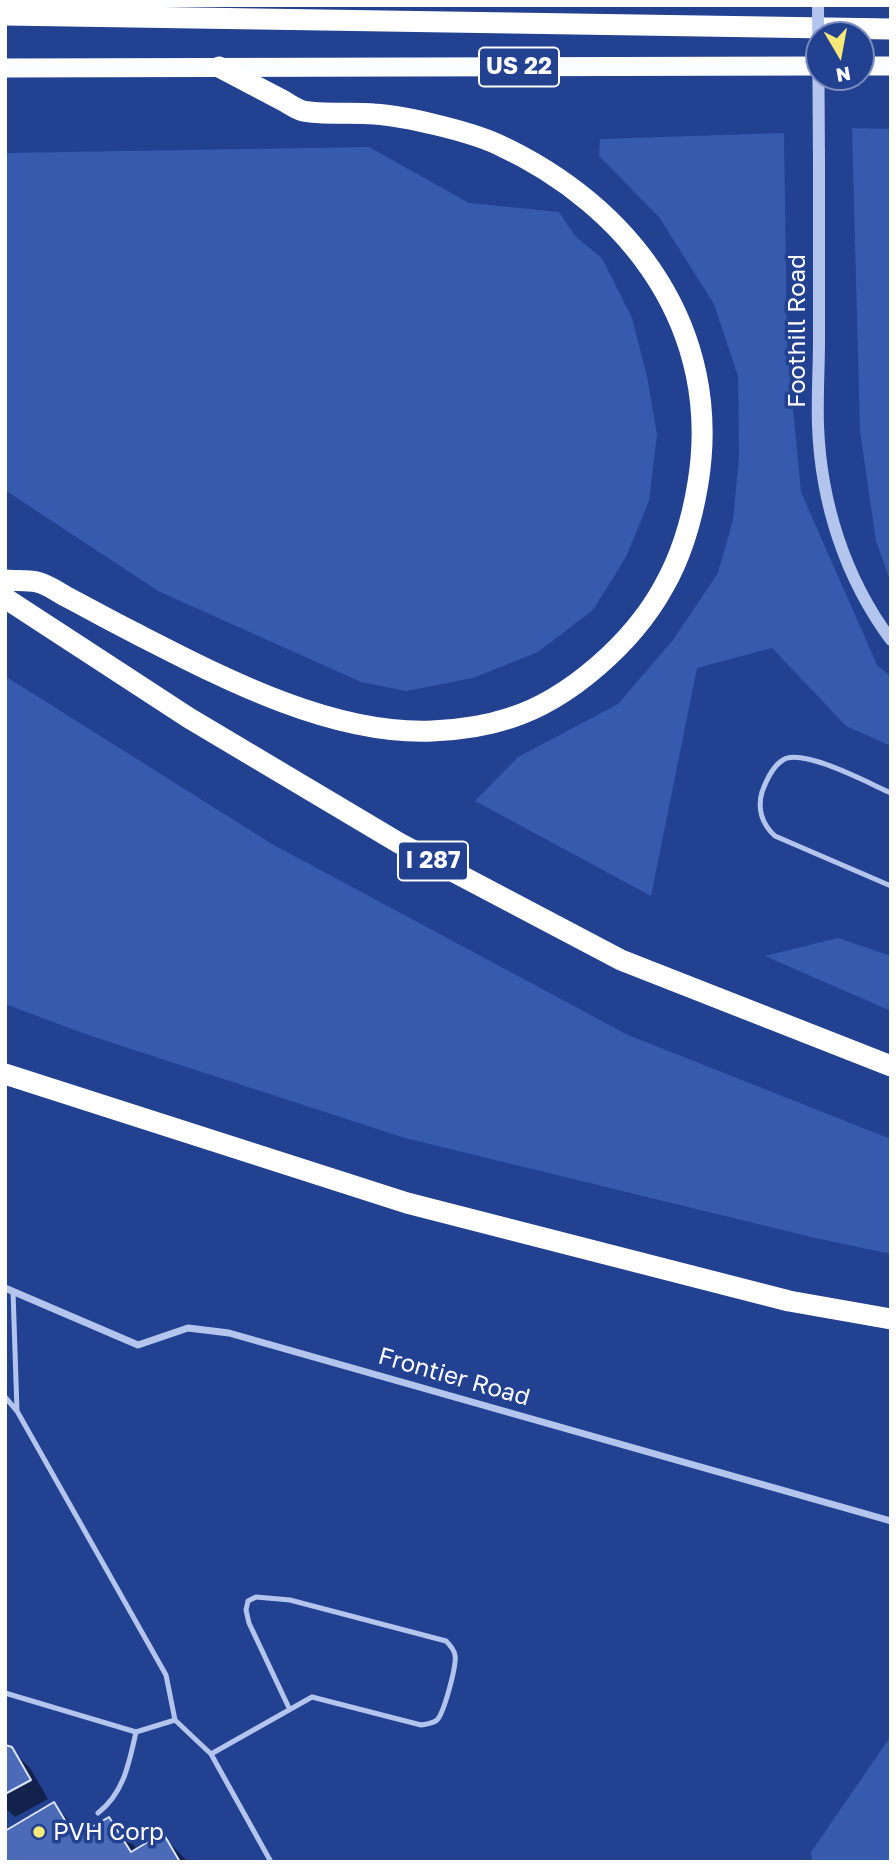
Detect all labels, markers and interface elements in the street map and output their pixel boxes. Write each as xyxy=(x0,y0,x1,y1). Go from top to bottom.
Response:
north arrow xyxy=(805,21,875,91)
road number: US 22 xyxy=(479,48,559,86)
text: N xyxy=(834,63,853,88)
street label: Foothill Road xyxy=(783,254,811,408)
road number: I 287 xyxy=(398,842,468,880)
street label: Frontier Road xyxy=(375,1342,533,1412)
place label: PVH Corp xyxy=(53,1818,164,1846)
marker: PVH Corp xyxy=(31,1824,47,1840)

